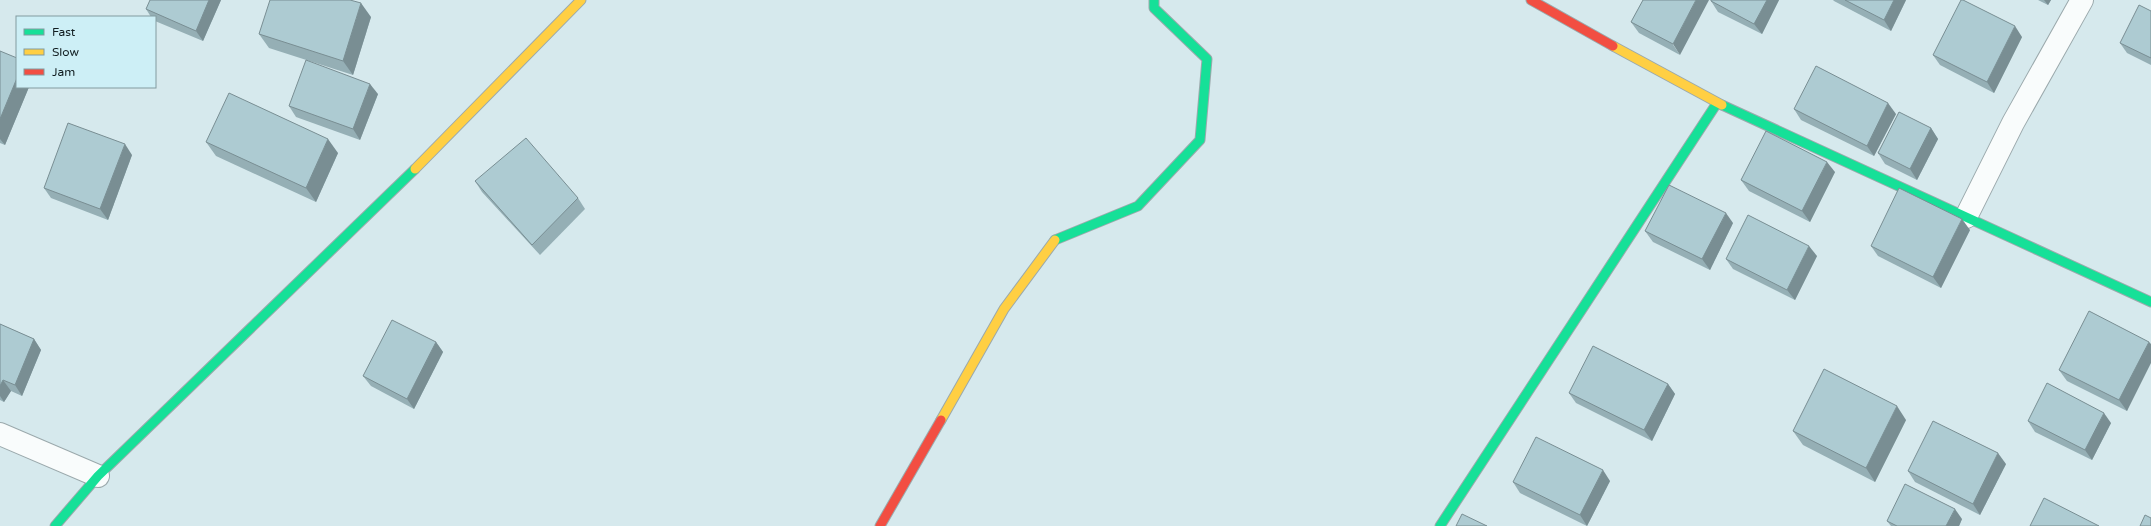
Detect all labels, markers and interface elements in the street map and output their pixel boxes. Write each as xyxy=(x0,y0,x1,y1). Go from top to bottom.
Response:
legend xyxy=(16,16,156,88)
text: Fast xyxy=(52,25,76,39)
text: Slow xyxy=(52,45,79,59)
text: Jam xyxy=(52,65,75,79)

